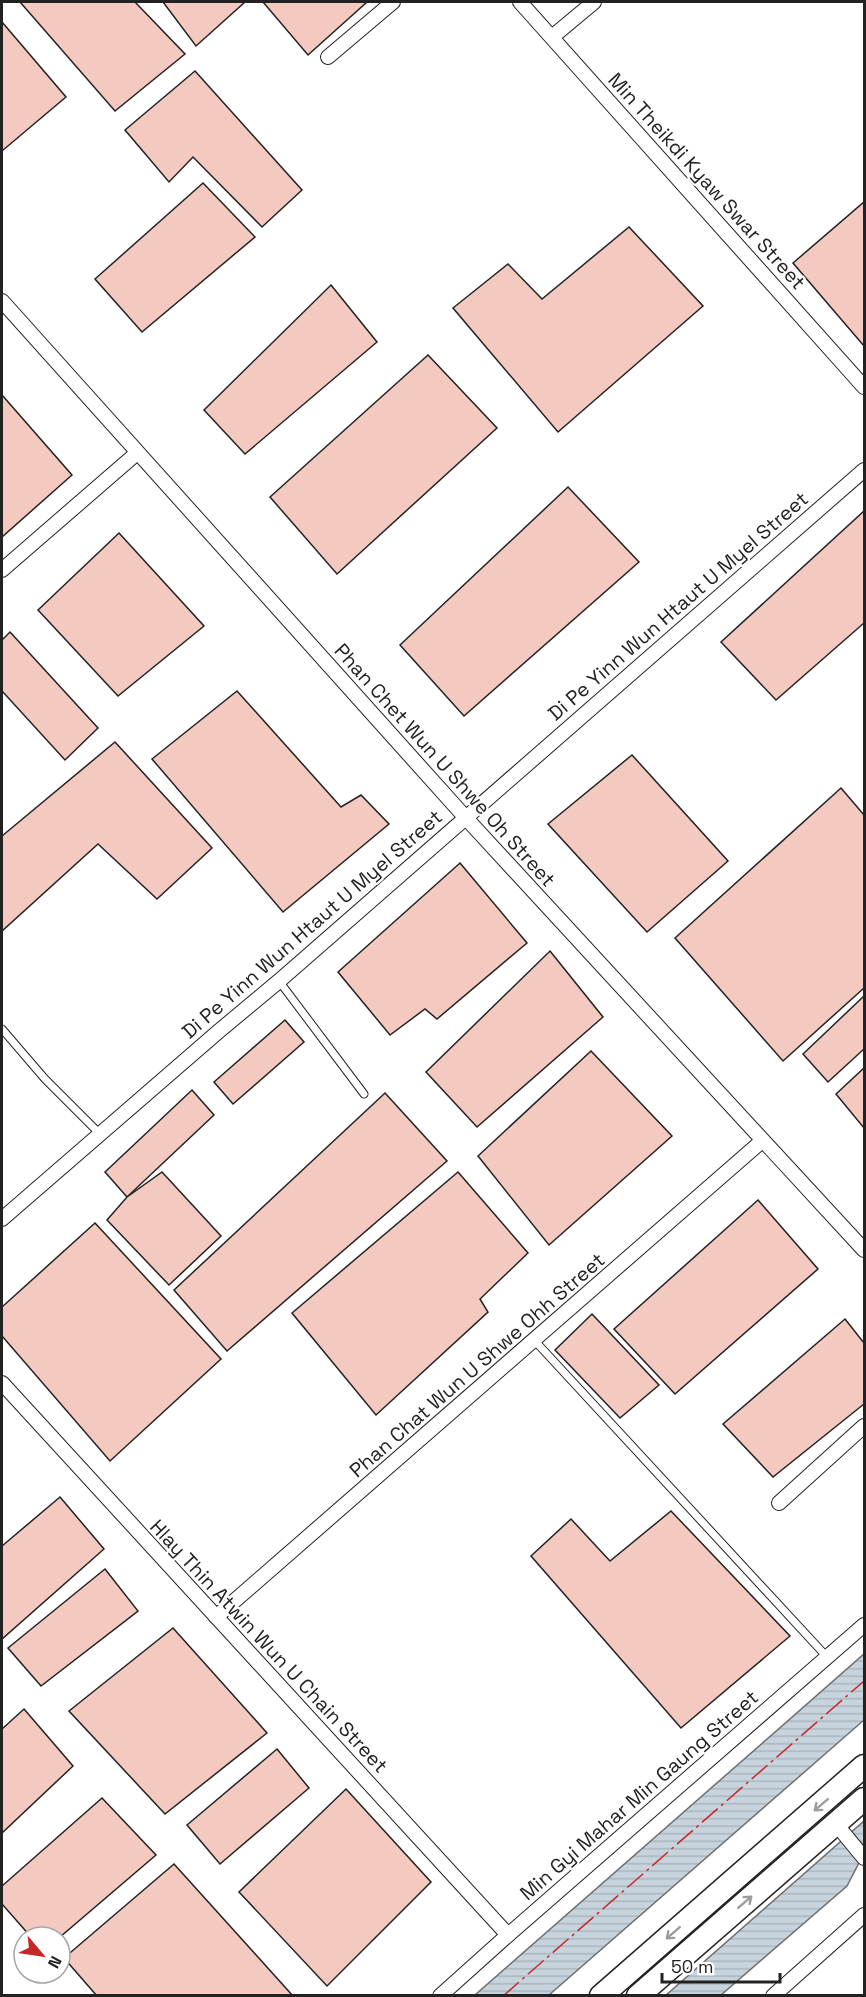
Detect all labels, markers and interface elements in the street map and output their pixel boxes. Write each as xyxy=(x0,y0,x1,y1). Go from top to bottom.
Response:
street label: Min Theikdi Kyaw Swar Street xyxy=(603,67,811,295)
street label: Di Pe Yinn Wun Htaut U Myel Street xyxy=(542,486,814,726)
street label: Phan Chet Wun U Shwe Oh Street xyxy=(329,638,561,892)
street label: Di Pe Yinn Wun Htaut U Myel Street xyxy=(176,804,448,1044)
street label: Phan Chat Wun U Shwe Ohh Street xyxy=(344,1247,610,1483)
street label: Hlay Thin Atwin Wun U Chain Street xyxy=(144,1514,394,1778)
street label: Min Gyi Mahar Min Gaung Street xyxy=(514,1684,764,1906)
one-way arrow xyxy=(814,1798,829,1812)
one-way arrow xyxy=(737,1896,753,1909)
north arrow xyxy=(12,1925,72,1985)
one-way arrow xyxy=(665,1926,681,1939)
scale bar xyxy=(662,1946,780,1984)
text: N xyxy=(43,1952,66,1972)
text: 50 m xyxy=(671,1955,713,1978)

